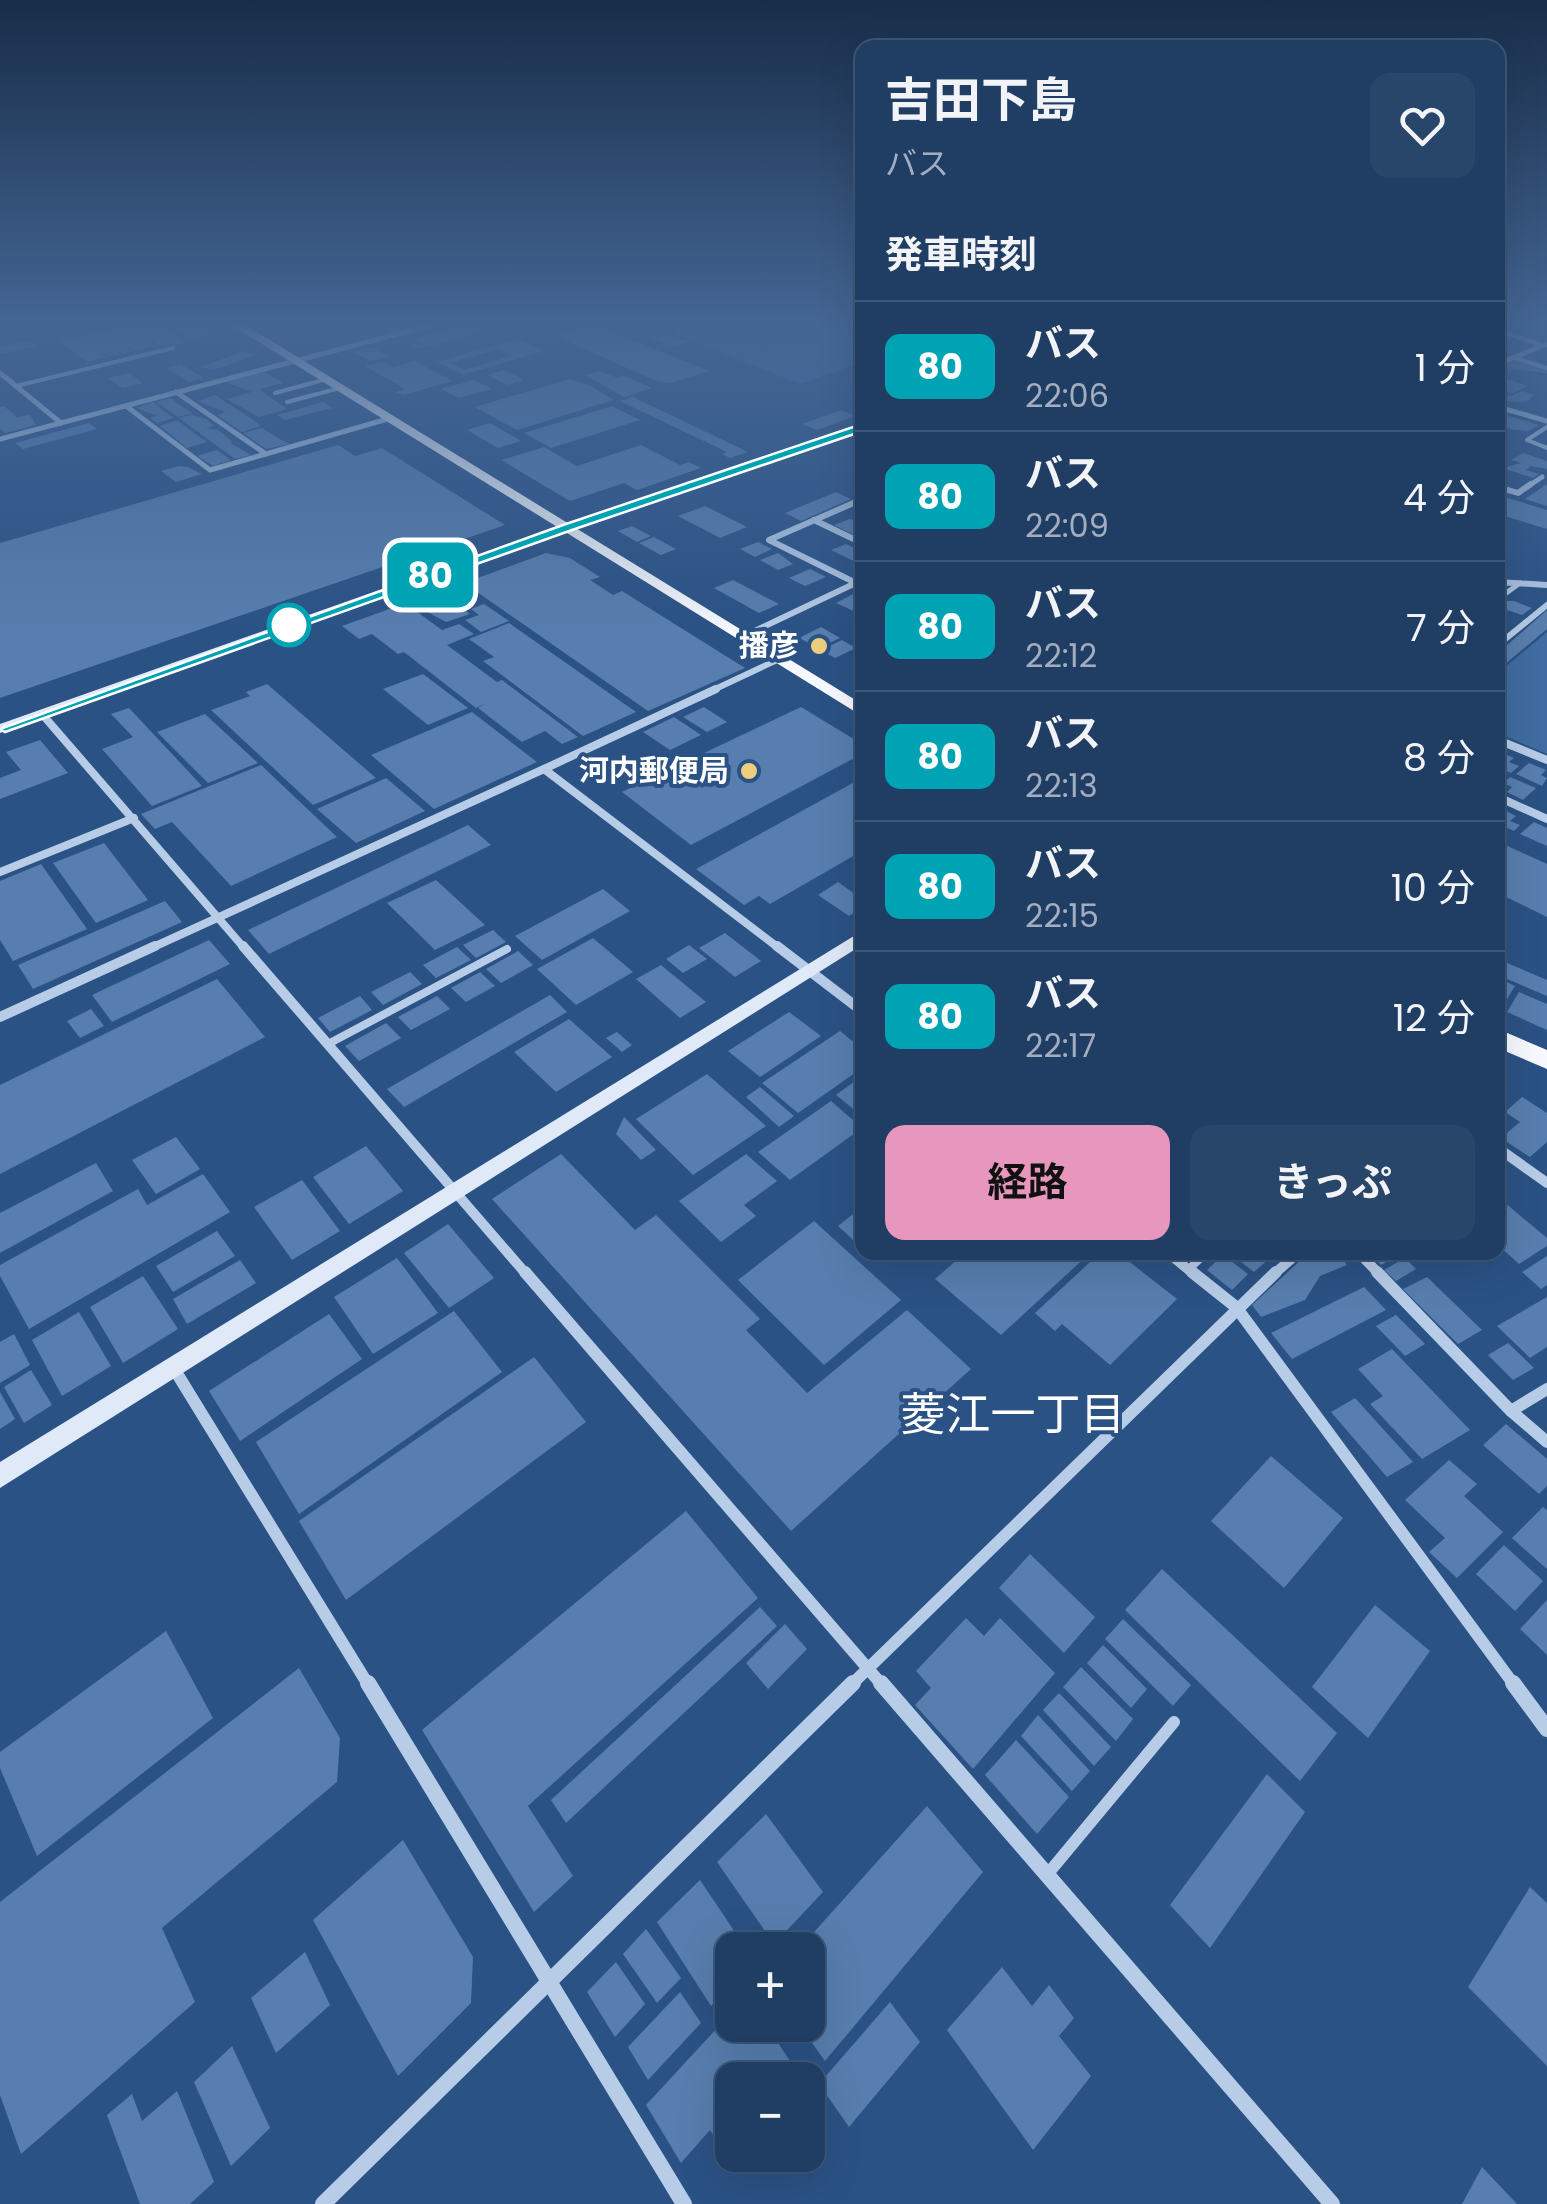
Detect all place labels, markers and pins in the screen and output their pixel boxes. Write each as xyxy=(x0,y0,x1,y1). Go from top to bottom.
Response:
unlabelled marker xyxy=(268,604,310,646)
place label: 播彦 xyxy=(739,624,799,667)
marker: 播彦 xyxy=(808,635,830,657)
place label: 河内郵便局 xyxy=(579,749,729,792)
marker: 河内郵便局 xyxy=(738,760,760,782)

